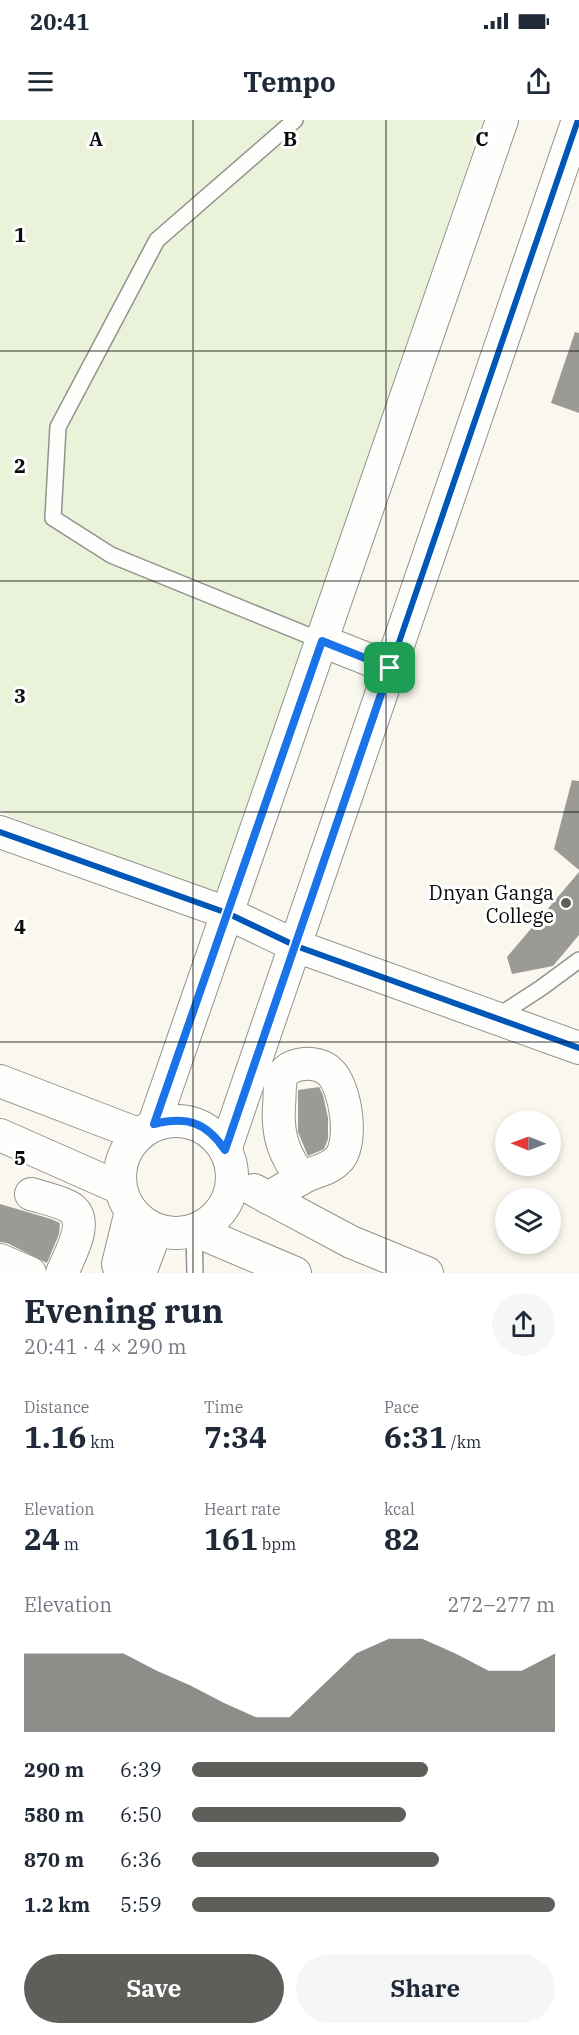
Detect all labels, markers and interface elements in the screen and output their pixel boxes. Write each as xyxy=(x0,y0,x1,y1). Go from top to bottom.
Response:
text: 20:41 xyxy=(30,7,89,36)
text: Tempo xyxy=(243,64,336,99)
icon: menu xyxy=(24,65,57,98)
icon: share xyxy=(522,65,555,98)
text: A xyxy=(89,125,103,152)
text: B xyxy=(283,125,297,152)
text: C xyxy=(475,125,489,152)
text: 1 xyxy=(14,221,26,248)
text: 2 xyxy=(14,452,26,479)
pin xyxy=(364,642,415,693)
icon: arrive xyxy=(373,651,406,684)
text: 3 xyxy=(14,682,26,709)
place label: Dnyan Ganga College xyxy=(429,879,554,929)
marker: Dnyan Ganga College xyxy=(559,896,573,910)
text: 4 xyxy=(14,913,26,940)
north arrow xyxy=(495,1110,561,1176)
map controls xyxy=(495,1110,561,1254)
text: 5 xyxy=(14,1144,26,1171)
button: layers xyxy=(495,1188,561,1254)
text: Evening run xyxy=(24,1289,224,1332)
button: share xyxy=(492,1293,555,1356)
text: 20:41 · 4 × 290 m xyxy=(24,1333,187,1360)
text: Distance xyxy=(24,1397,89,1417)
text: Time xyxy=(204,1397,243,1417)
text: Pace xyxy=(384,1397,419,1417)
text: 1.16 xyxy=(24,1417,86,1456)
text: 7:34 xyxy=(204,1417,267,1456)
text: 6:31 xyxy=(384,1417,447,1456)
text: km xyxy=(86,1432,115,1452)
text: /km xyxy=(447,1432,481,1452)
text: Elevation xyxy=(24,1499,94,1519)
text: Heart rate xyxy=(204,1499,281,1519)
text: kcal xyxy=(384,1499,415,1519)
text: 24 xyxy=(24,1519,60,1558)
text: 161 xyxy=(204,1519,258,1558)
text: 82 xyxy=(384,1519,420,1558)
text: m xyxy=(60,1534,79,1554)
text: bpm xyxy=(258,1534,296,1554)
text: Elevation xyxy=(24,1591,112,1618)
text: 272–277 m xyxy=(448,1591,555,1618)
text: 290 m xyxy=(24,1756,84,1783)
text: 6:39 xyxy=(120,1756,162,1783)
text: 580 m xyxy=(24,1801,84,1828)
text: 6:50 xyxy=(120,1801,162,1828)
text: 870 m xyxy=(24,1846,84,1873)
text: 6:36 xyxy=(120,1846,162,1873)
text: 1.2 km xyxy=(24,1891,90,1918)
text: 5:59 xyxy=(120,1891,162,1918)
button: Save xyxy=(24,1954,284,2023)
button: Share xyxy=(296,1954,555,2023)

